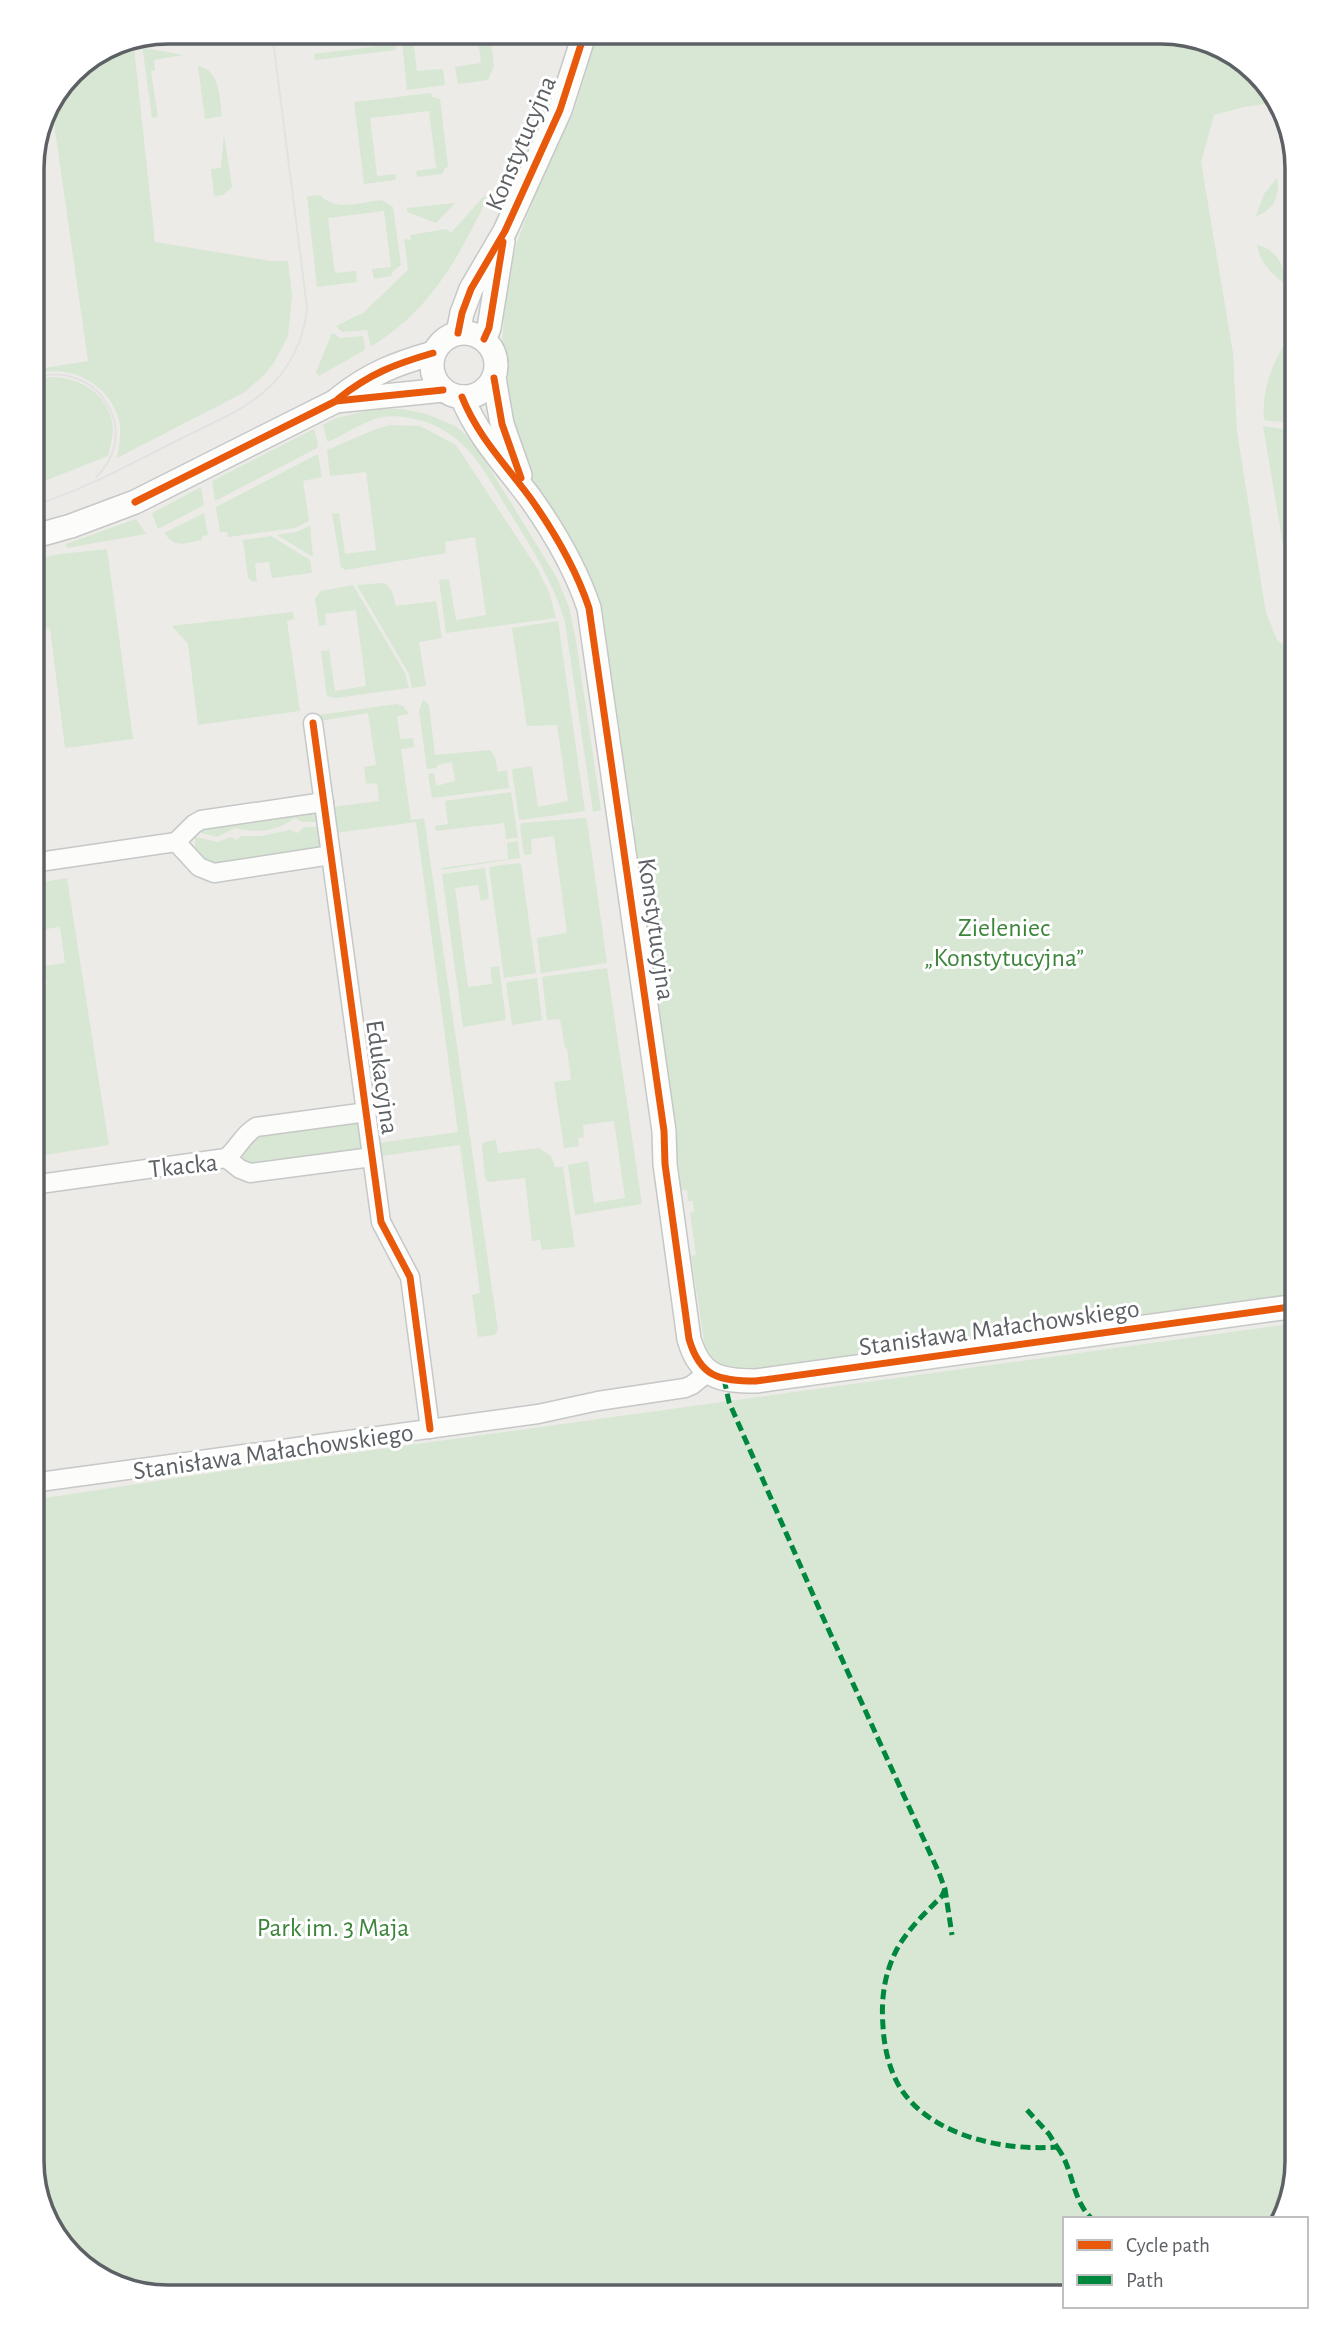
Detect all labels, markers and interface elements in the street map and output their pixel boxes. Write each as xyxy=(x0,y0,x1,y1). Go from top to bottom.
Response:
street label: Konstytucyjna xyxy=(481,72,561,215)
street label: Konstytucyjna xyxy=(633,856,679,1002)
park label: Zieleniec „Konstytucyjna” xyxy=(924,915,1084,971)
street label: Edukacyjna xyxy=(361,1018,403,1136)
street label: Tkacka xyxy=(147,1149,219,1183)
street label: Stanisława Małachowskiego xyxy=(857,1295,1141,1361)
street label: Stanisława Małachowskiego xyxy=(131,1419,415,1485)
park label: Park im. 3 Maja xyxy=(257,1915,409,1941)
legend xyxy=(1063,2217,1308,2308)
text: Cycle path xyxy=(1126,2235,1210,2256)
text: Path xyxy=(1126,2270,1164,2291)

